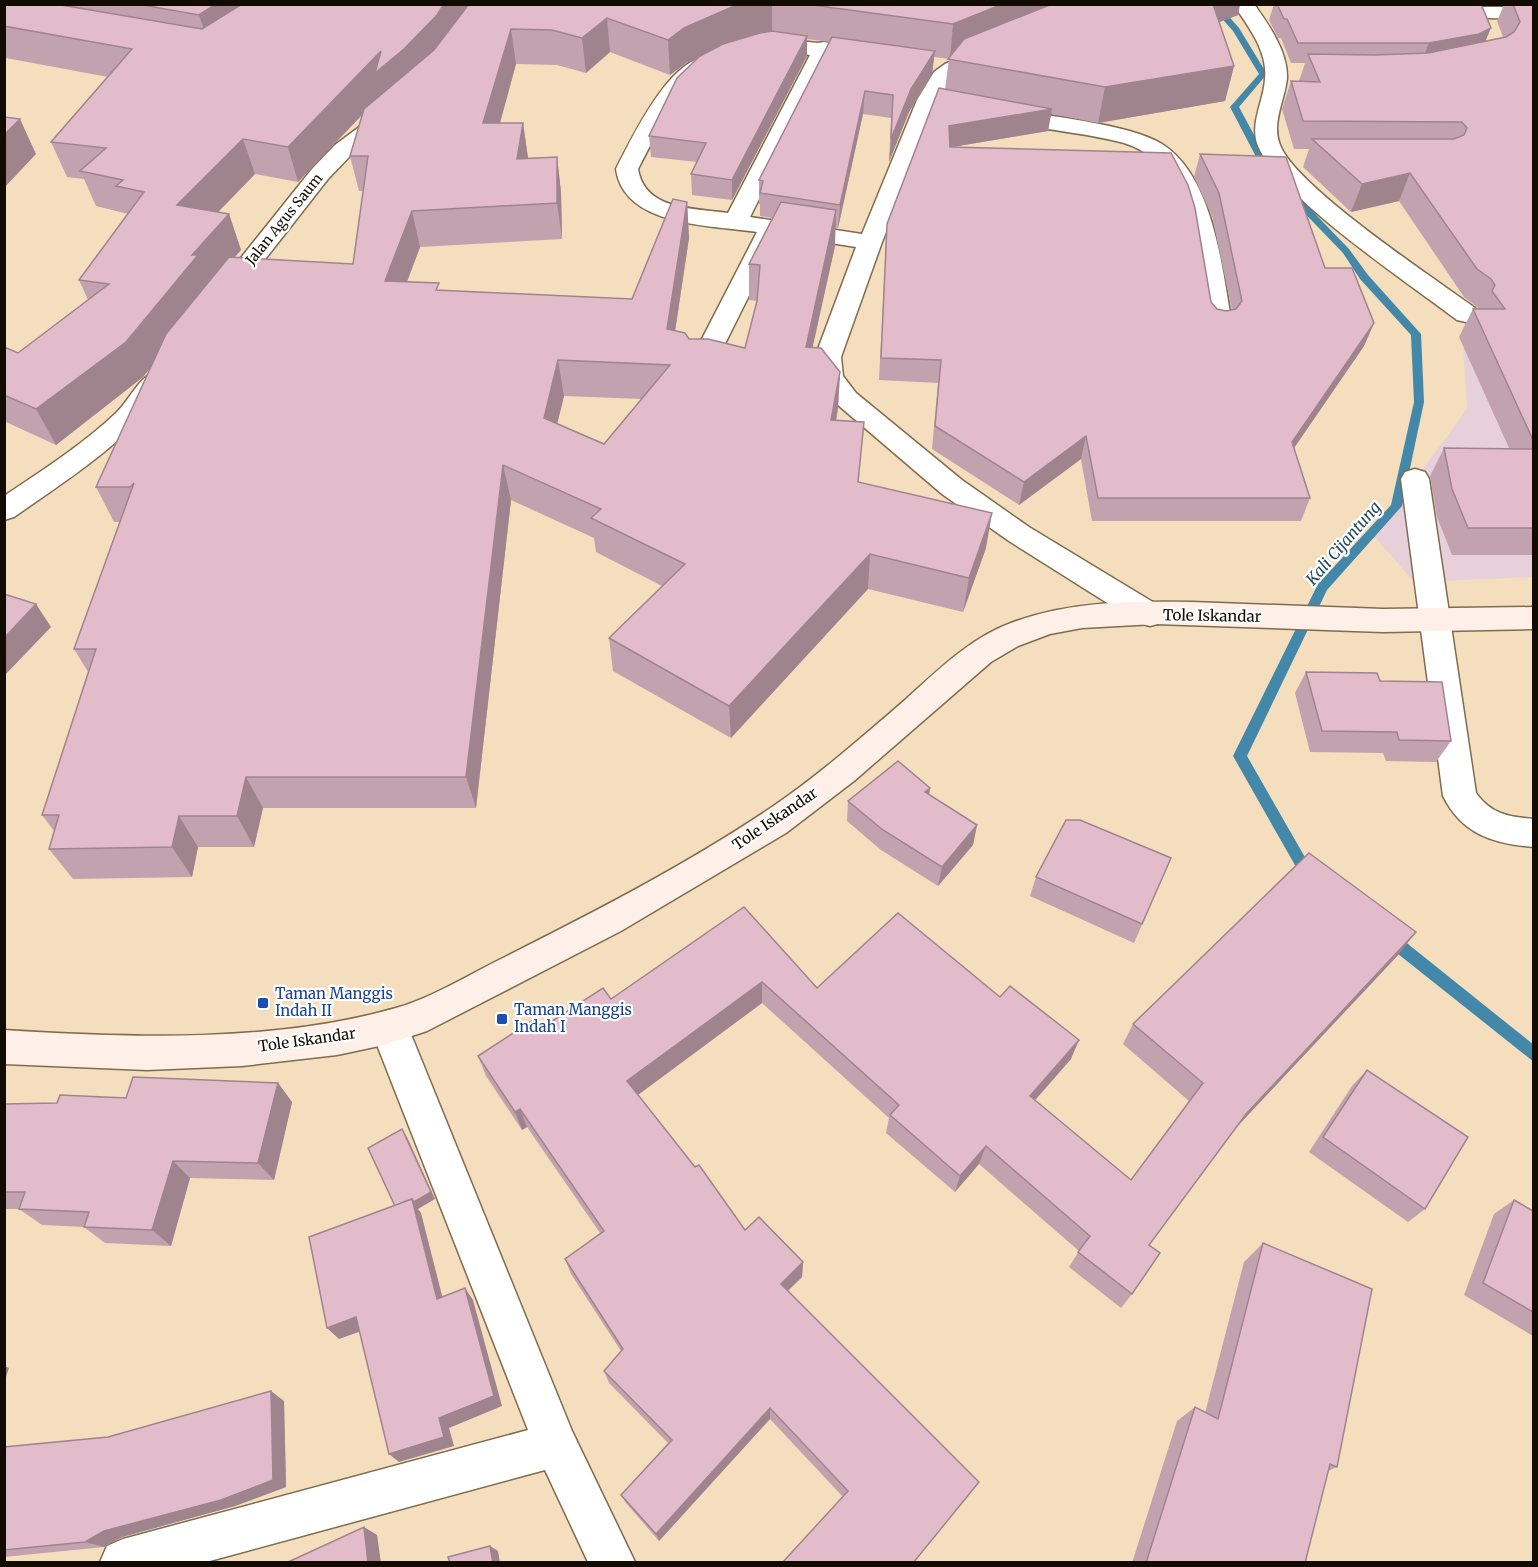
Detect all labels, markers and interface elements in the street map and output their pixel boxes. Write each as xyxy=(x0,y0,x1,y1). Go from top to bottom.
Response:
street label: Jalan Agus Saum xyxy=(241,170,326,269)
water label: Kali Cijantung xyxy=(1301,497,1385,590)
street label: Tole Iskandar xyxy=(1163,605,1262,626)
street label: Tole Iskandar xyxy=(729,783,821,854)
place label: Taman Manggis Indah II xyxy=(275,984,393,1020)
marker: Taman Manggis Indah II xyxy=(256,996,270,1010)
place label: Taman Manggis Indah I xyxy=(514,1000,632,1036)
marker: Taman Manggis Indah I xyxy=(495,1012,509,1026)
street label: Tole Iskandar xyxy=(257,1023,357,1056)

